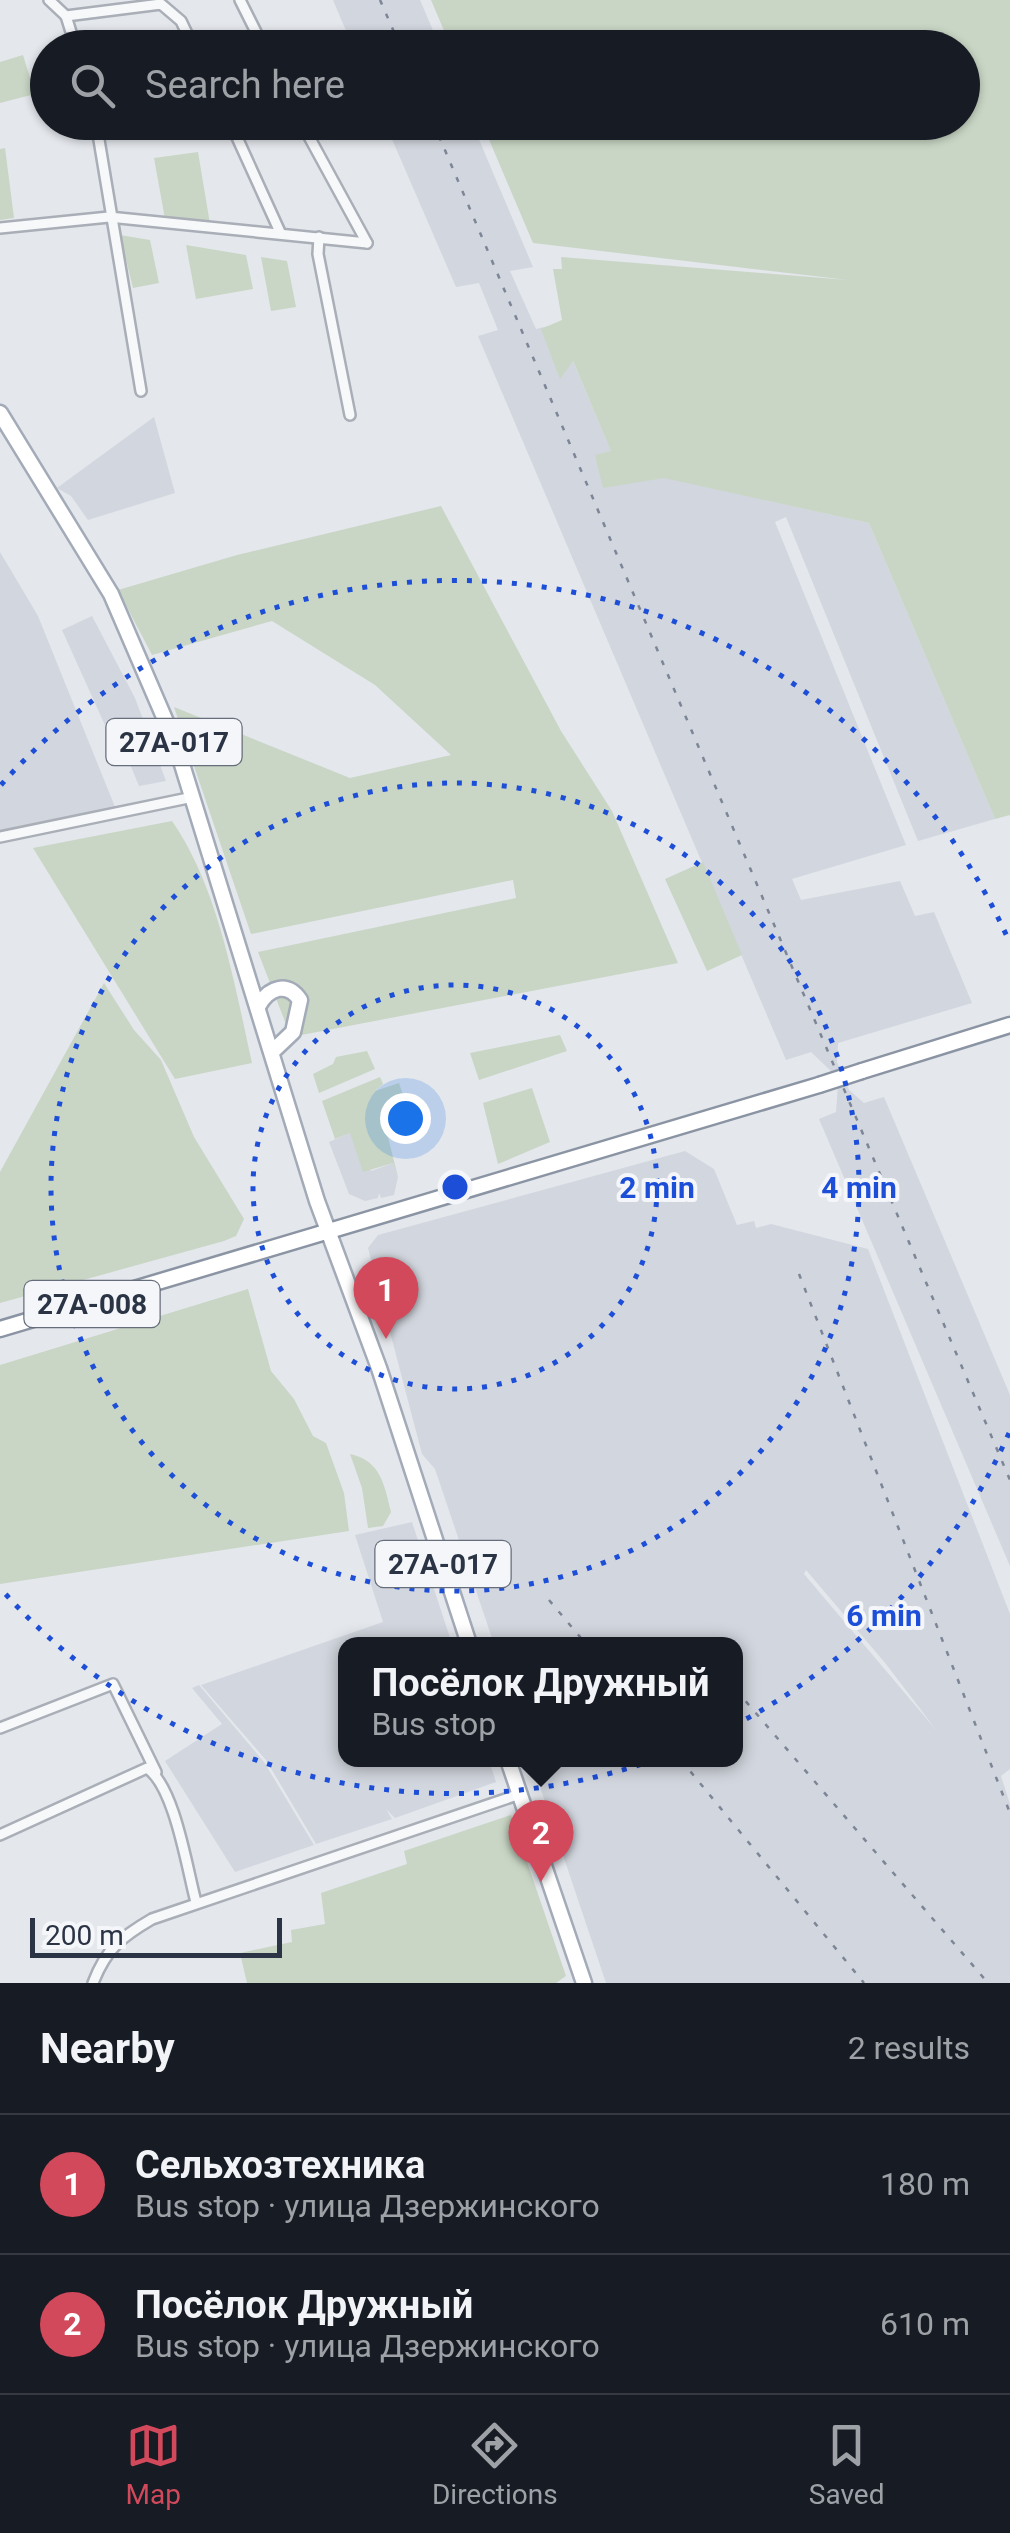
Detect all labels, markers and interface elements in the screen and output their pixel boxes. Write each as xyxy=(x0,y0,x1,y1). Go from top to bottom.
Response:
search box xyxy=(30,30,980,140)
icon: search xyxy=(65,58,120,113)
text: Search here xyxy=(145,63,345,107)
road number: 27А-017 xyxy=(106,719,242,765)
your location xyxy=(380,1093,431,1144)
centre of rings xyxy=(437,1169,473,1205)
text: 2 min xyxy=(619,1170,695,1205)
text: 4 min xyxy=(821,1170,897,1205)
pin: 1 xyxy=(354,1256,418,1339)
road number: 27А-008 xyxy=(24,1281,160,1327)
road number: 27А-017 xyxy=(376,1541,510,1587)
text: 6 min xyxy=(846,1598,922,1633)
popup xyxy=(338,1637,743,1767)
text: Посёлок Дружный xyxy=(371,1661,710,1705)
text: Bus stop xyxy=(371,1705,496,1743)
pin: 2 xyxy=(508,1800,574,1882)
scale bar xyxy=(30,1913,282,1958)
text: 200 m xyxy=(45,1919,124,1952)
text: Nearby xyxy=(40,2024,175,2073)
text: 2 results xyxy=(848,2029,970,2067)
text: Сельхозтехника xyxy=(135,2143,425,2187)
text: 1 xyxy=(63,2165,82,2203)
text: 180 m xyxy=(880,2165,970,2203)
text: Bus stop · улица Дзержинского xyxy=(135,2187,600,2225)
text: Посёлок Дружный xyxy=(135,2283,473,2327)
text: 2 xyxy=(63,2305,82,2343)
text: 610 m xyxy=(880,2305,970,2343)
text: Bus stop · улица Дзержинского xyxy=(135,2327,600,2365)
tab: Map xyxy=(126,2418,181,2511)
tab: Directions xyxy=(432,2418,558,2511)
tab: Saved xyxy=(809,2418,884,2511)

